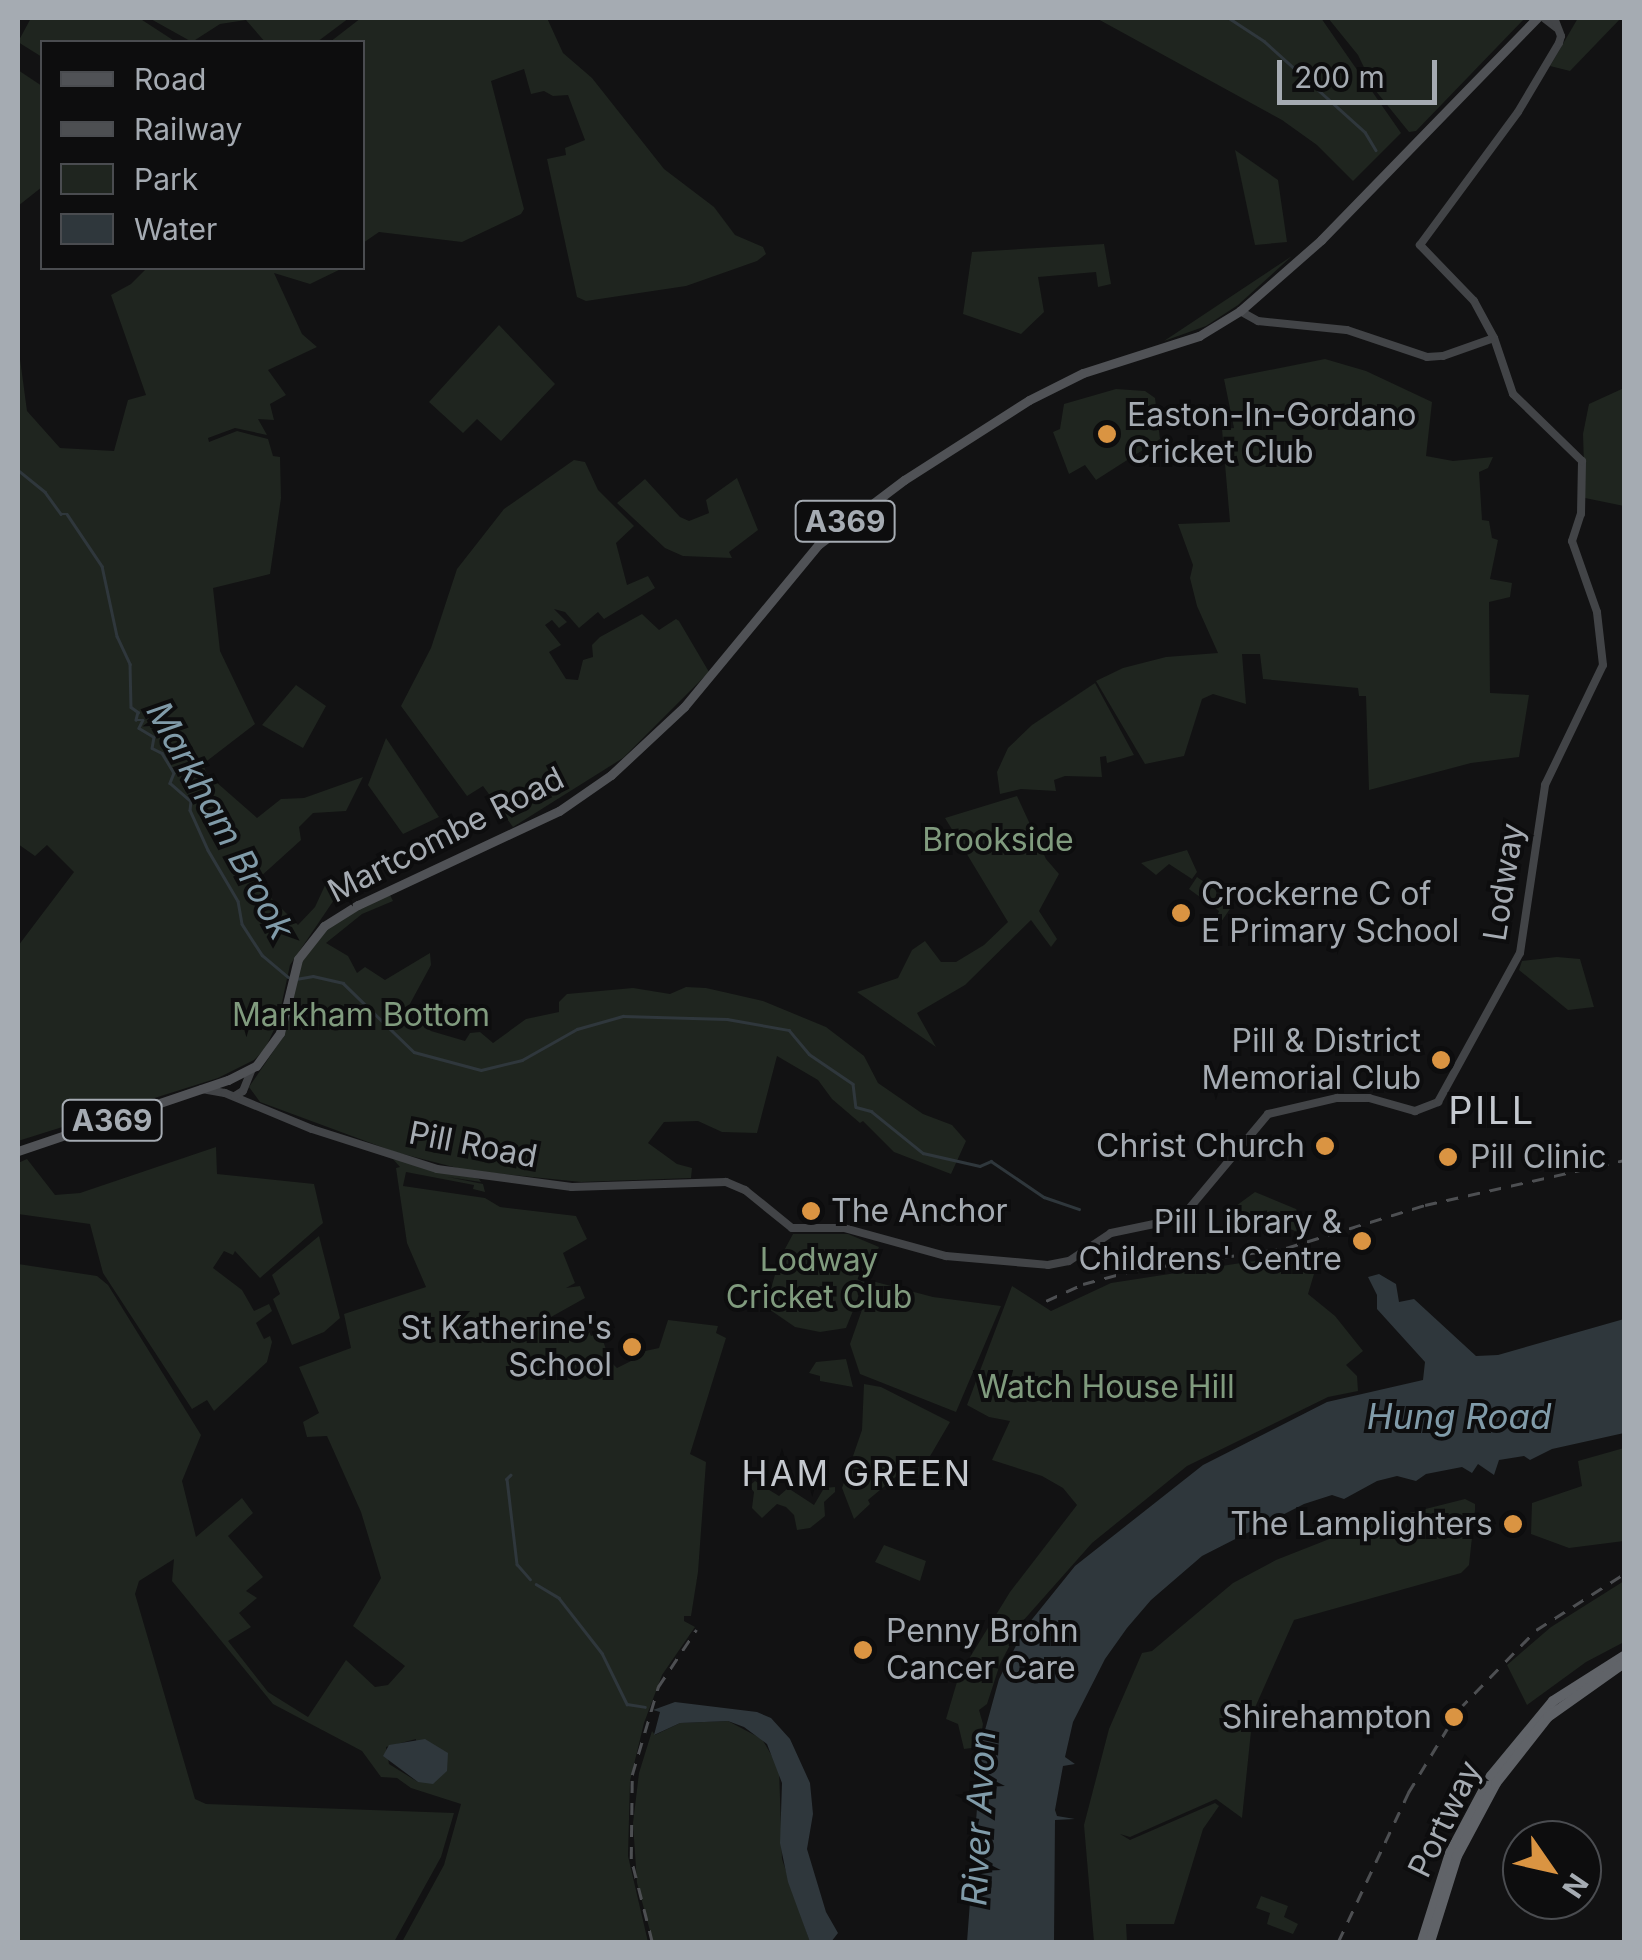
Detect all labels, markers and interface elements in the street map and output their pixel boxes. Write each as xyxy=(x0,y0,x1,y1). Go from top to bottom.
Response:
legend xyxy=(40,40,365,270)
scale bar xyxy=(1282,40,1442,102)
text: 200 m xyxy=(1294,59,1385,95)
text: Road xyxy=(134,61,206,97)
text: Railway xyxy=(134,111,242,147)
text: Park xyxy=(134,161,198,197)
text: Water xyxy=(134,211,217,247)
place label: Easton-In-Gordano Cricket Club xyxy=(1127,397,1417,472)
marker: Easton-In-Gordano Cricket Club xyxy=(1096,423,1118,445)
road number: A369 xyxy=(792,496,898,546)
water label: Markham Brook xyxy=(138,694,304,946)
street label: Martcombe Road xyxy=(322,759,570,911)
street label: Lodway xyxy=(1476,820,1532,944)
park label: Brookside xyxy=(922,821,1074,859)
place label: Crockerne C of E Primary School xyxy=(1201,876,1459,951)
marker: Crockerne C of E Primary School xyxy=(1170,902,1192,924)
park label: Markham Bottom xyxy=(232,996,490,1034)
place label: Pill & District Memorial Club xyxy=(1202,1023,1421,1098)
marker: Pill & District Memorial Club xyxy=(1430,1049,1452,1071)
district label: PILL xyxy=(1448,1088,1536,1134)
road number: A369 xyxy=(59,1095,164,1145)
street label: Pill Road xyxy=(406,1114,540,1176)
place label: Christ Church xyxy=(1096,1127,1305,1165)
marker: Christ Church xyxy=(1314,1135,1336,1157)
place label: Pill Clinic xyxy=(1470,1138,1606,1176)
marker: Pill Clinic xyxy=(1435,1144,1461,1170)
place label: The Anchor xyxy=(831,1192,1008,1230)
marker: The Anchor xyxy=(800,1200,822,1222)
place label: Pill Library & Childrens' Centre xyxy=(1078,1204,1342,1279)
marker: Pill Library & Childrens' Centre xyxy=(1351,1230,1373,1252)
park label: Lodway Cricket Club xyxy=(726,1242,912,1317)
place label: St Katherine's School xyxy=(401,1310,612,1385)
marker: St Katherine's School xyxy=(621,1336,643,1358)
park label: Watch House Hill xyxy=(977,1368,1235,1406)
water label: Hung Road xyxy=(1367,1395,1551,1437)
district label: HAM GREEN xyxy=(741,1452,973,1494)
place label: The Lamplighters xyxy=(1230,1505,1493,1543)
marker: The Lamplighters xyxy=(1502,1513,1524,1535)
place label: Penny Brohn Cancer Care xyxy=(886,1613,1079,1688)
marker: Penny Brohn Cancer Care xyxy=(850,1637,876,1663)
place label: Shirehampton xyxy=(1222,1698,1432,1736)
marker: Shirehampton xyxy=(1441,1704,1467,1730)
water label: River Avon xyxy=(952,1729,1004,1907)
street label: Portway xyxy=(1400,1755,1490,1883)
north arrow xyxy=(1502,1820,1602,1920)
text: N xyxy=(1555,1867,1595,1904)

